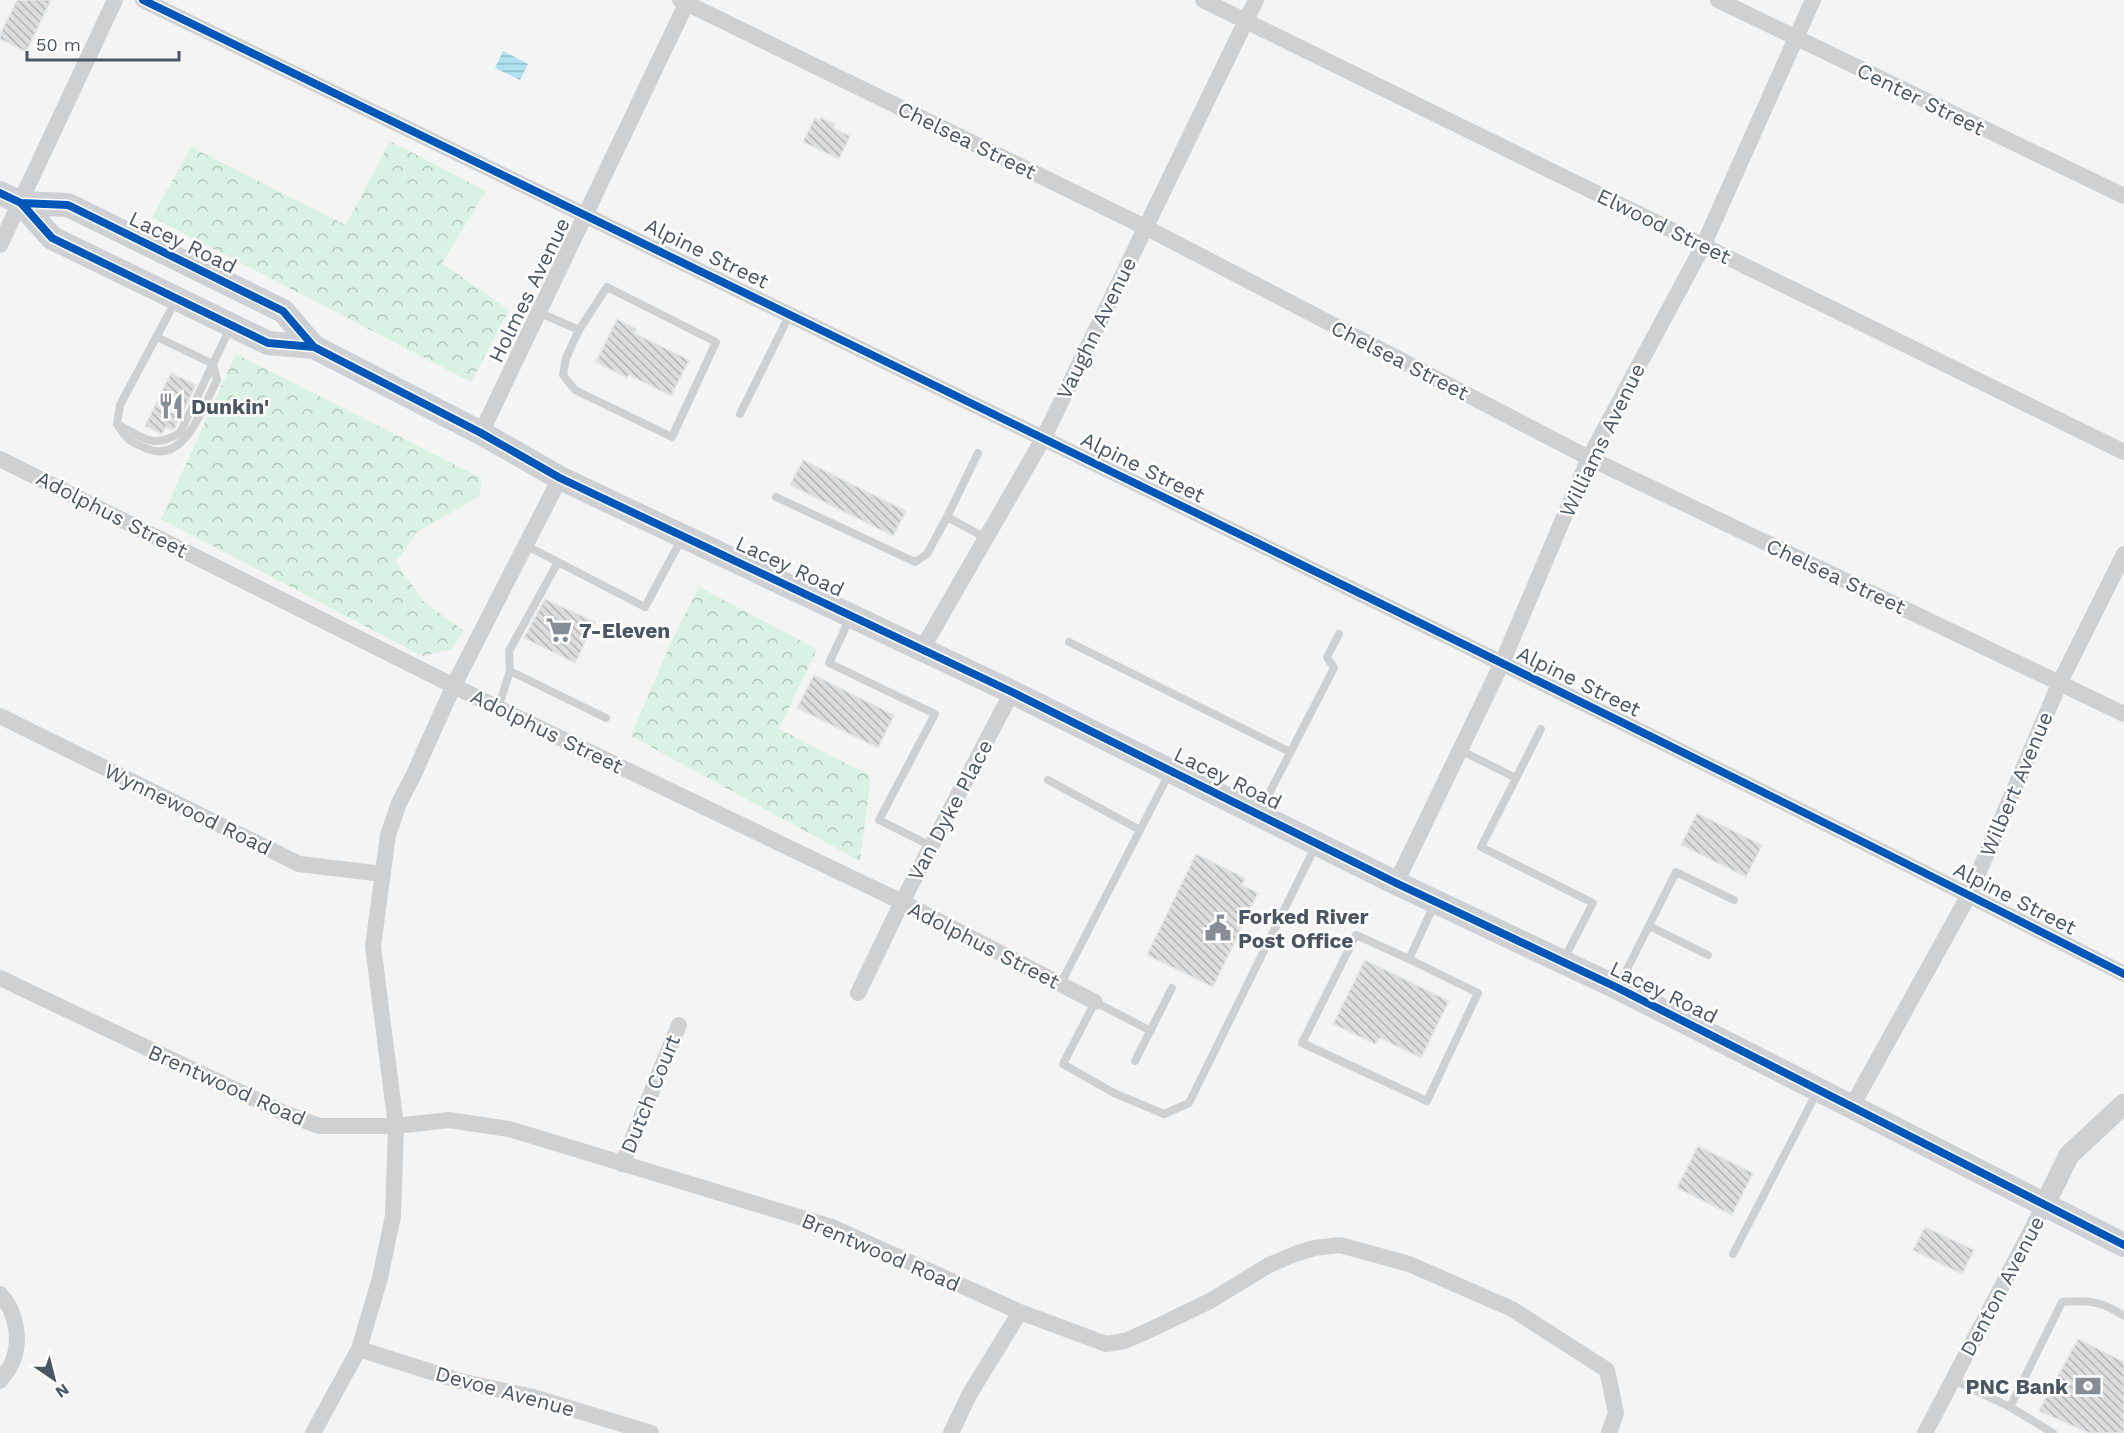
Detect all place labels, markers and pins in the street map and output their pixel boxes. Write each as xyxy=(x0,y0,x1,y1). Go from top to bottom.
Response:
restaurant icon: Dunkin' xyxy=(156,391,186,421)
place label: Dunkin' xyxy=(191,394,269,419)
supermarket icon: 7-Eleven xyxy=(544,615,574,645)
place label: 7-Eleven xyxy=(579,618,670,643)
place label: Forked River Post Office xyxy=(1238,904,1369,953)
public building icon: Forked River Post Office xyxy=(1203,913,1233,943)
bank icon: PNC Bank xyxy=(2073,1371,2103,1401)
place label: PNC Bank xyxy=(1965,1374,2069,1399)

